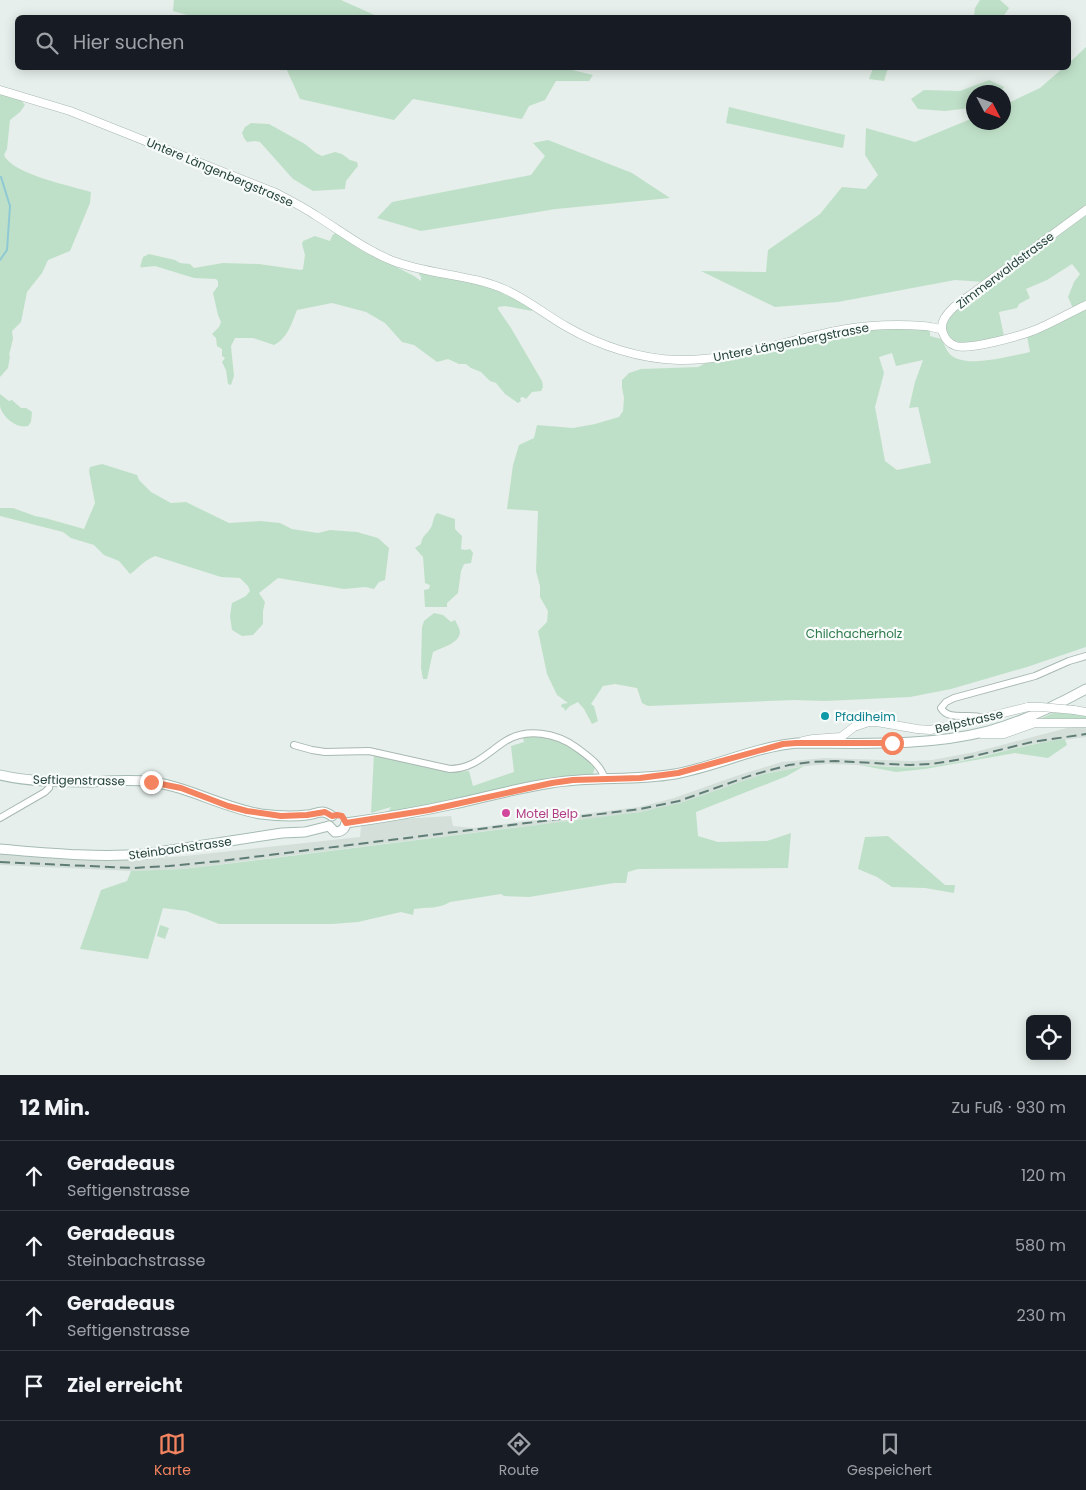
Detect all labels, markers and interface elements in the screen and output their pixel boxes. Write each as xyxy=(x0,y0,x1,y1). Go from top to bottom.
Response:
search box xyxy=(15,15,1071,70)
icon: search xyxy=(33,29,61,57)
text: Hier suchen xyxy=(73,29,184,56)
north arrow xyxy=(966,85,1011,130)
street label: Untere Längenbergstrasse xyxy=(144,133,296,211)
street label: Zimmerwaldstrasse xyxy=(953,228,1057,312)
street label: Untere Längenbergstrasse xyxy=(712,319,870,365)
park label: Chilchacherholz xyxy=(806,625,902,642)
street label: Belpstrasse xyxy=(933,705,1005,737)
place label: Pfadiheim xyxy=(835,708,896,725)
marker: Pfadiheim xyxy=(819,710,831,722)
route start xyxy=(881,732,904,755)
street label: Seftigenstrasse xyxy=(33,771,125,789)
route end xyxy=(140,771,163,794)
place label: Motel Belp xyxy=(516,805,578,822)
marker: Motel Belp xyxy=(500,807,512,819)
street label: Steinbachstrasse xyxy=(127,832,233,864)
map controls xyxy=(1026,1015,1071,1060)
button: locate xyxy=(1026,1015,1071,1060)
text: 12 Min. xyxy=(20,1093,90,1122)
text: Zu Fuß · 930 m xyxy=(951,1096,1066,1119)
text: Geradeaus xyxy=(67,1150,175,1177)
icon: ahead xyxy=(20,1162,48,1190)
text: 120 m xyxy=(1021,1164,1066,1187)
text: Seftigenstrasse xyxy=(67,1179,190,1202)
text: Geradeaus xyxy=(67,1220,175,1247)
icon: ahead xyxy=(20,1232,48,1260)
text: 580 m xyxy=(1015,1234,1066,1257)
text: Steinbachstrasse xyxy=(67,1249,205,1272)
text: Geradeaus xyxy=(67,1290,175,1317)
icon: ahead xyxy=(20,1302,48,1330)
text: 230 m xyxy=(1017,1304,1066,1327)
text: Seftigenstrasse xyxy=(67,1319,190,1342)
icon: arrive xyxy=(20,1372,48,1400)
text: Ziel erreicht xyxy=(67,1372,183,1399)
tab: Karte xyxy=(154,1430,191,1481)
tab: Route xyxy=(499,1430,539,1481)
tab: Gespeichert xyxy=(847,1430,932,1481)

